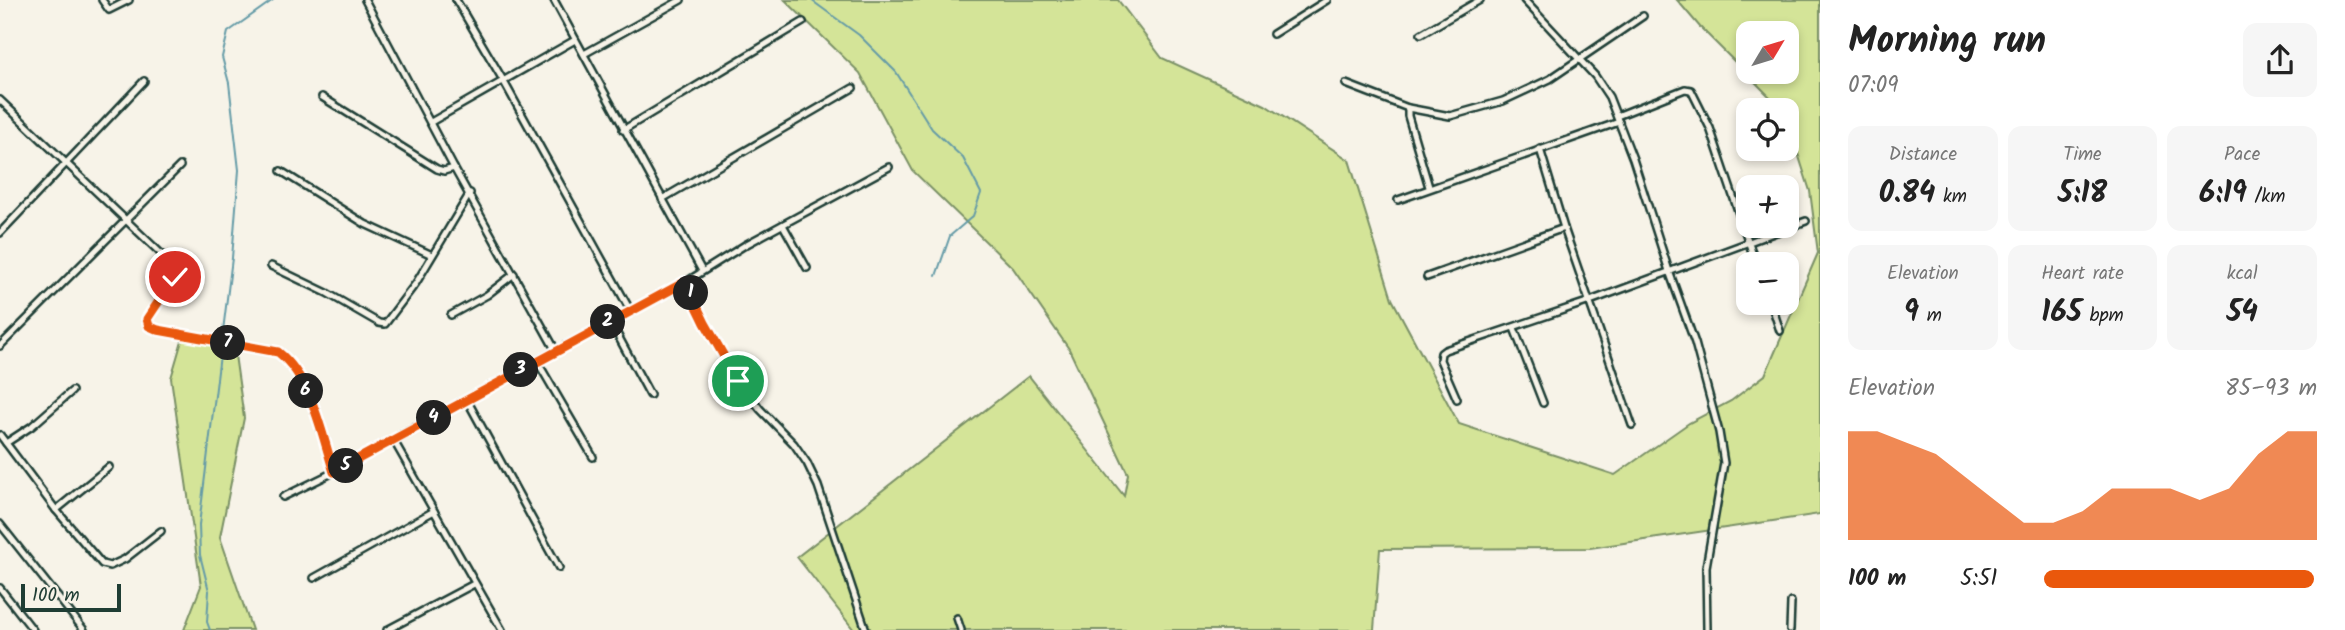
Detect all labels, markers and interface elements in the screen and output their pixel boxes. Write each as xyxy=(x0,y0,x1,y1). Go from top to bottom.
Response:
text: Morning run xyxy=(1848,12,2046,72)
north arrow xyxy=(1736,21,1799,84)
map controls xyxy=(1736,21,1799,315)
button: share xyxy=(2243,23,2317,97)
text: 07:09 xyxy=(1848,68,1899,104)
button: locate xyxy=(1736,98,1799,161)
text: Distance xyxy=(1889,140,1957,170)
text: Time xyxy=(2063,140,2102,170)
text: Pace xyxy=(2224,140,2260,170)
text: 0.84 xyxy=(1879,170,1935,218)
text: 5:18 xyxy=(2058,170,2107,218)
text: 6:19 xyxy=(2199,170,2247,218)
button: + xyxy=(1736,175,1799,238)
text: km xyxy=(1935,182,1967,212)
text: /km xyxy=(2247,182,2285,212)
pin xyxy=(145,247,205,307)
button: − xyxy=(1736,252,1799,315)
icon: check xyxy=(156,258,194,296)
text: Elevation xyxy=(1887,259,1959,289)
text: Heart rate xyxy=(2041,259,2124,289)
text: kcal xyxy=(2227,259,2258,289)
pin: 1 xyxy=(674,276,708,310)
text: 1 xyxy=(688,277,693,307)
text: 9 xyxy=(1904,289,1919,337)
text: 165 xyxy=(2041,289,2082,337)
text: 54 xyxy=(2226,289,2258,337)
text: m xyxy=(1919,301,1942,331)
text: bpm xyxy=(2082,301,2124,331)
pin: 2 xyxy=(590,304,626,340)
text: 2 xyxy=(602,306,613,336)
pin: 7 xyxy=(210,326,246,360)
text: 7 xyxy=(223,327,232,357)
pin xyxy=(708,351,768,411)
pin: 3 xyxy=(504,352,538,388)
text: 3 xyxy=(515,354,526,384)
icon: arrive xyxy=(719,362,757,400)
text: Elevation xyxy=(1848,371,1935,407)
text: 85–93 m xyxy=(2225,371,2317,407)
pin: 6 xyxy=(288,374,324,408)
text: 6 xyxy=(300,375,311,405)
pin: 4 xyxy=(416,400,452,436)
text: 4 xyxy=(428,402,439,432)
pin: 5 xyxy=(328,448,364,484)
text: 5 xyxy=(341,450,350,480)
text: 100 m xyxy=(1848,561,1906,597)
text: 5:51 xyxy=(1960,561,1998,597)
scale bar xyxy=(21,581,121,613)
text: 100 m xyxy=(32,581,80,611)

